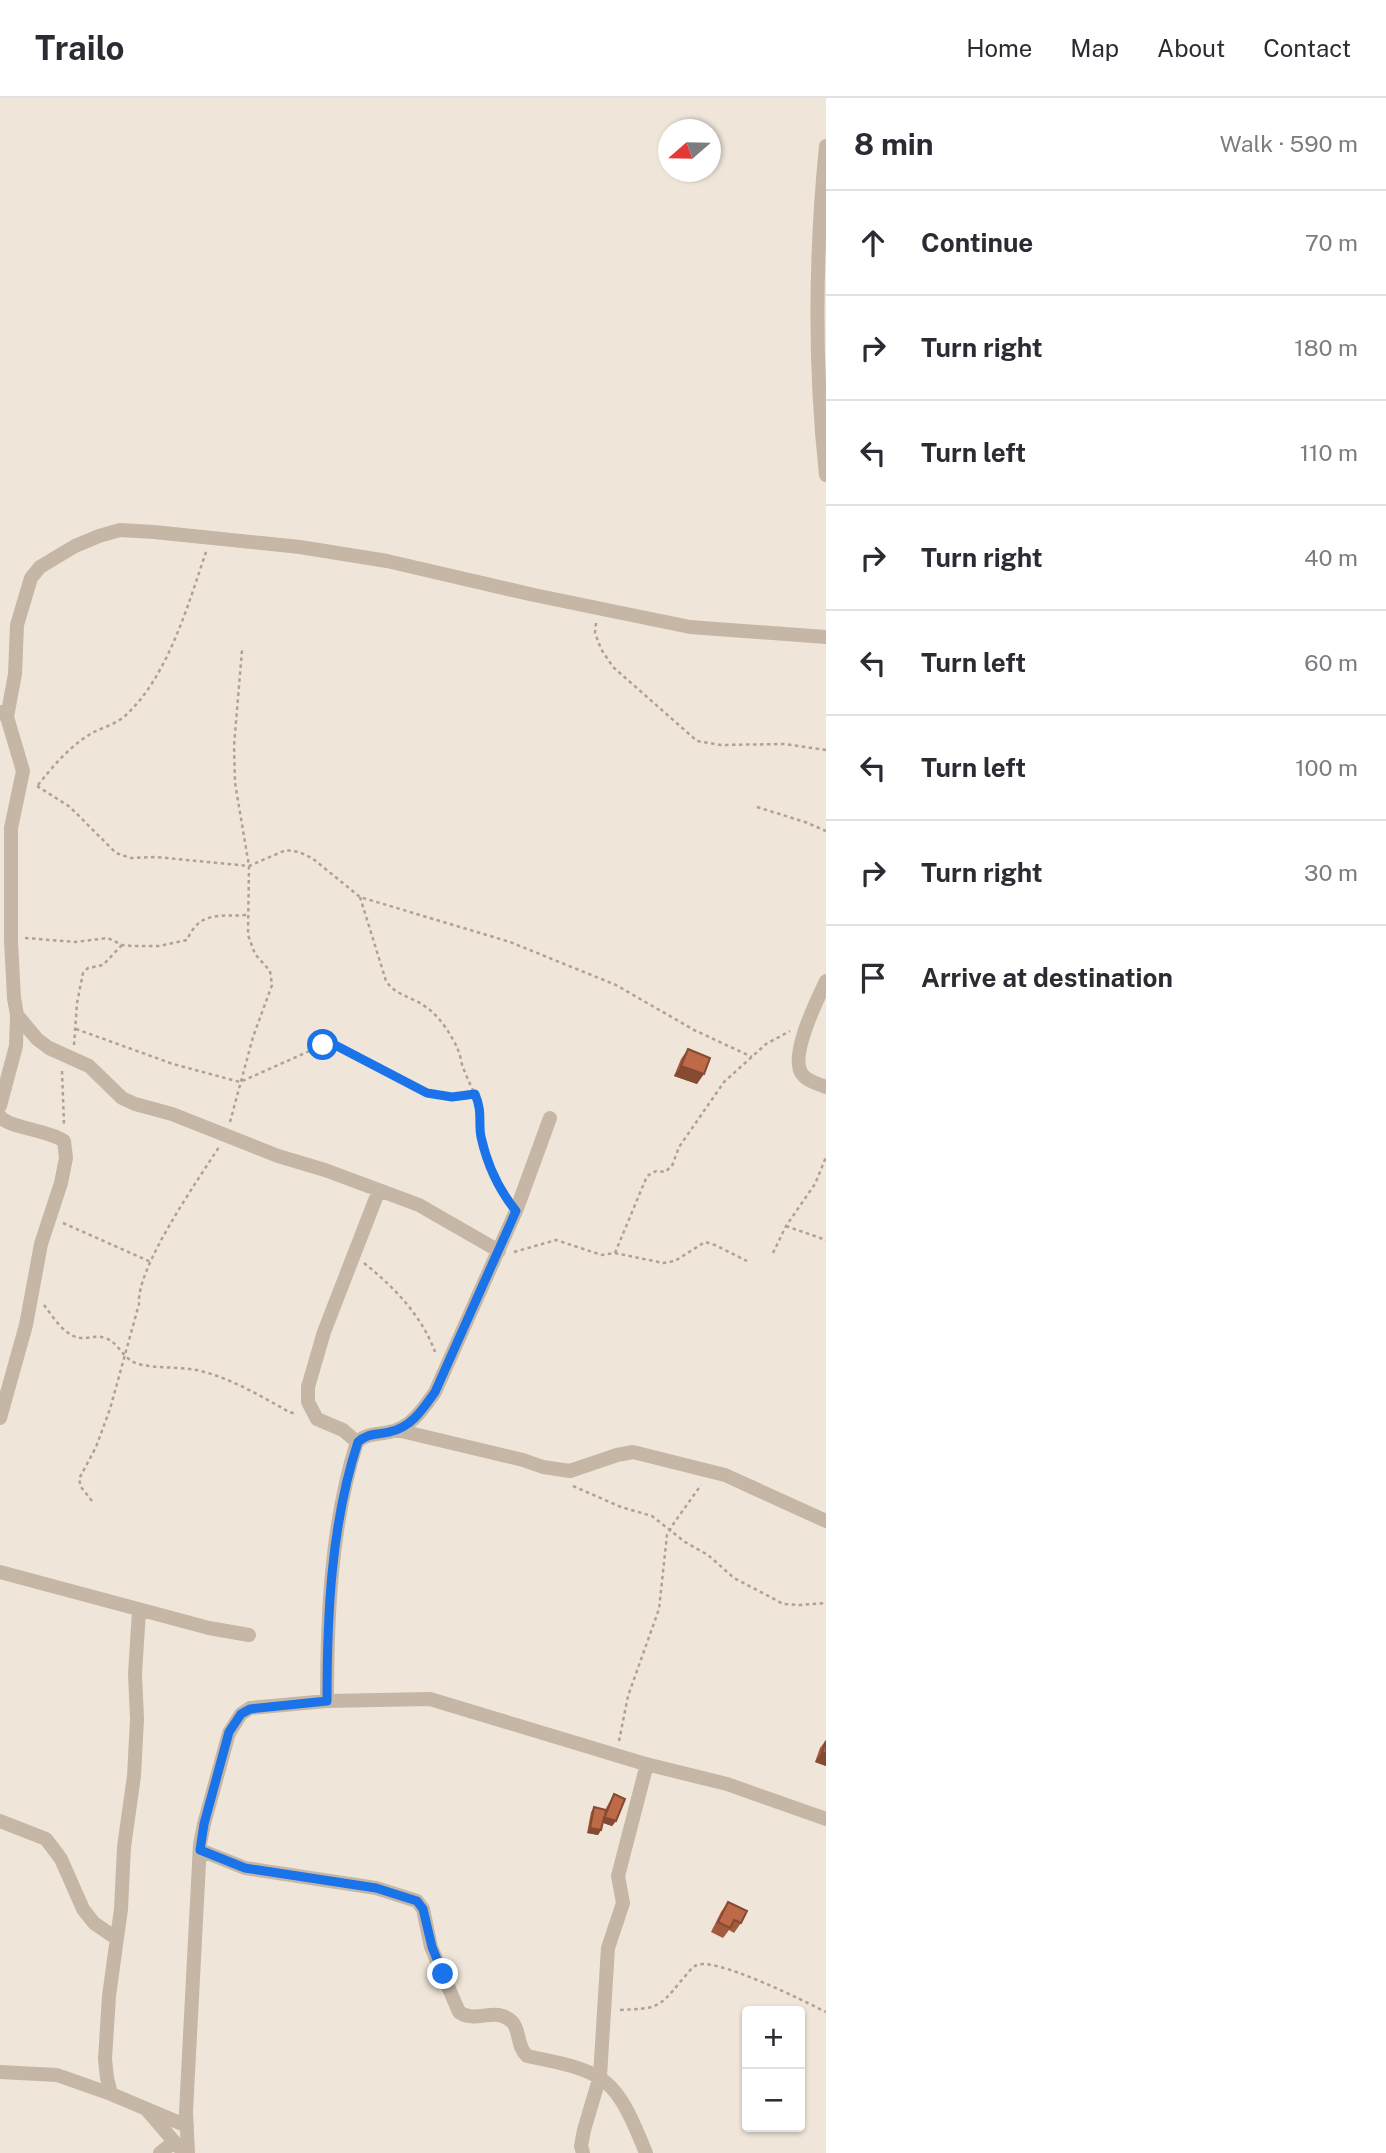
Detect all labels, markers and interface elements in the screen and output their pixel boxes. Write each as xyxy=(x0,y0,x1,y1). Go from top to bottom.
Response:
text: Trailo xyxy=(35,29,125,67)
text: Home xyxy=(966,34,1032,62)
text: Map xyxy=(1070,34,1119,62)
text: About xyxy=(1157,34,1225,62)
text: Contact xyxy=(1263,34,1351,62)
north arrow xyxy=(658,119,721,182)
text: 8 min xyxy=(854,126,934,162)
text: Walk · 590 m xyxy=(1220,130,1358,157)
icon: ahead xyxy=(854,224,892,262)
text: Continue xyxy=(921,227,1033,258)
text: 70 m xyxy=(1305,229,1358,256)
icon: right xyxy=(854,329,892,367)
text: Turn right xyxy=(921,332,1043,363)
text: 180 m xyxy=(1294,334,1358,361)
icon: left xyxy=(854,434,892,472)
text: Turn left xyxy=(921,437,1026,468)
text: 110 m xyxy=(1300,439,1358,466)
icon: right xyxy=(854,539,892,577)
text: Turn right xyxy=(921,542,1043,573)
text: 40 m xyxy=(1304,544,1358,571)
icon: left xyxy=(854,644,892,682)
text: Turn left xyxy=(921,647,1026,678)
text: 60 m xyxy=(1304,649,1358,676)
icon: left xyxy=(854,749,892,787)
text: Turn left xyxy=(921,752,1026,783)
text: 100 m xyxy=(1295,754,1358,781)
icon: right xyxy=(854,854,892,892)
text: Turn right xyxy=(921,857,1043,888)
text: 30 m xyxy=(1304,859,1358,886)
icon: arrive xyxy=(854,959,892,997)
text: Arrive at destination xyxy=(921,962,1173,993)
route start xyxy=(307,1029,338,1060)
route end xyxy=(427,1958,458,1989)
map controls xyxy=(742,2006,805,2132)
button: + xyxy=(742,2006,805,2069)
button: − xyxy=(742,2069,805,2132)

